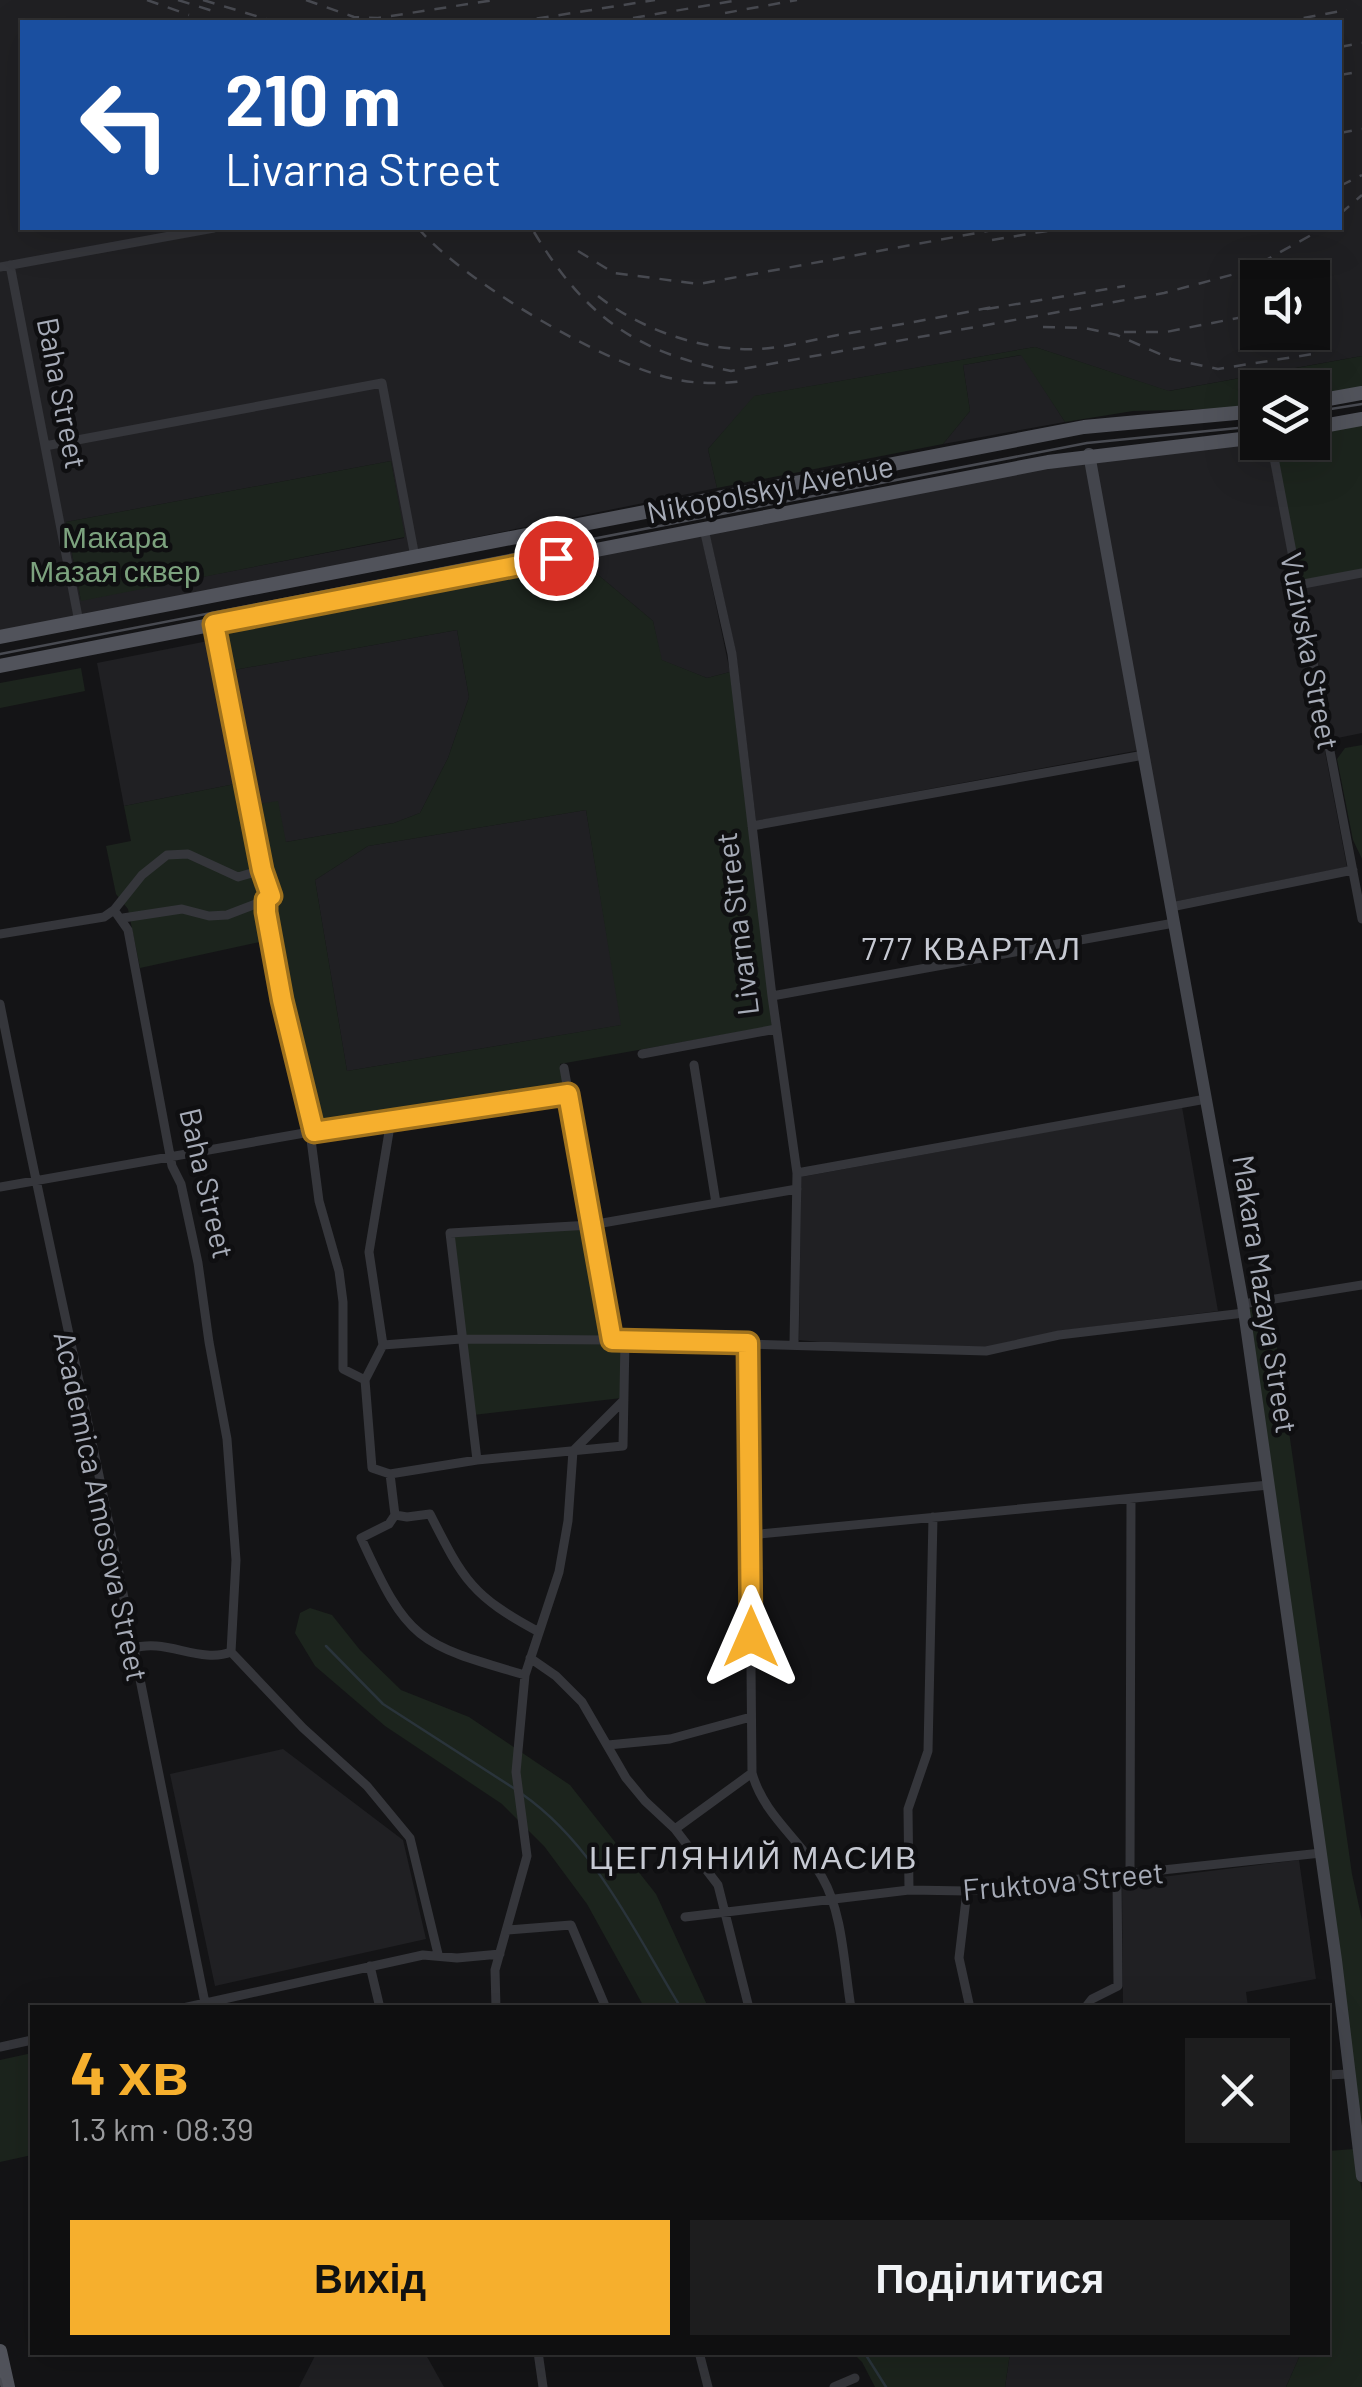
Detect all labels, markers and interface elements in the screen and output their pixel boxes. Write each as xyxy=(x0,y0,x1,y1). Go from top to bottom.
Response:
text: 210 m xyxy=(225,56,401,140)
icon: left xyxy=(60,60,190,190)
text: Livarna Street xyxy=(225,141,501,195)
map controls xyxy=(1240,260,1330,460)
button: sound xyxy=(1240,260,1330,350)
street label: Baha Street xyxy=(31,314,95,472)
button: layers xyxy=(1240,370,1330,460)
street label: Nikopolskyi Avenue xyxy=(644,446,896,530)
pin xyxy=(514,516,599,601)
park label: Макара Мазая сквер xyxy=(29,518,201,588)
icon: arrive xyxy=(529,531,584,586)
street label: Vuzivska Street xyxy=(1274,549,1348,753)
street label: Livarna Street xyxy=(707,830,765,1018)
district label: 777 КВАРТАЛ xyxy=(861,928,1083,966)
street label: Baha Street xyxy=(173,1104,243,1262)
street label: Makara Mazaya Street xyxy=(1226,1152,1306,1436)
street label: Academica Amosova Street xyxy=(47,1328,157,1684)
position arrow xyxy=(699,1585,803,1689)
district label: ЦЕГЛЯНИЙ МАСИВ xyxy=(589,1837,919,1876)
street label: Fruktova Street xyxy=(961,1853,1165,1907)
text: 4 хв xyxy=(70,2035,189,2107)
button: close xyxy=(1185,2038,1290,2143)
text: 1.3 km · 08:39 xyxy=(70,2109,254,2147)
button: Вихід xyxy=(70,2220,670,2335)
button: Поділитися xyxy=(690,2220,1290,2335)

